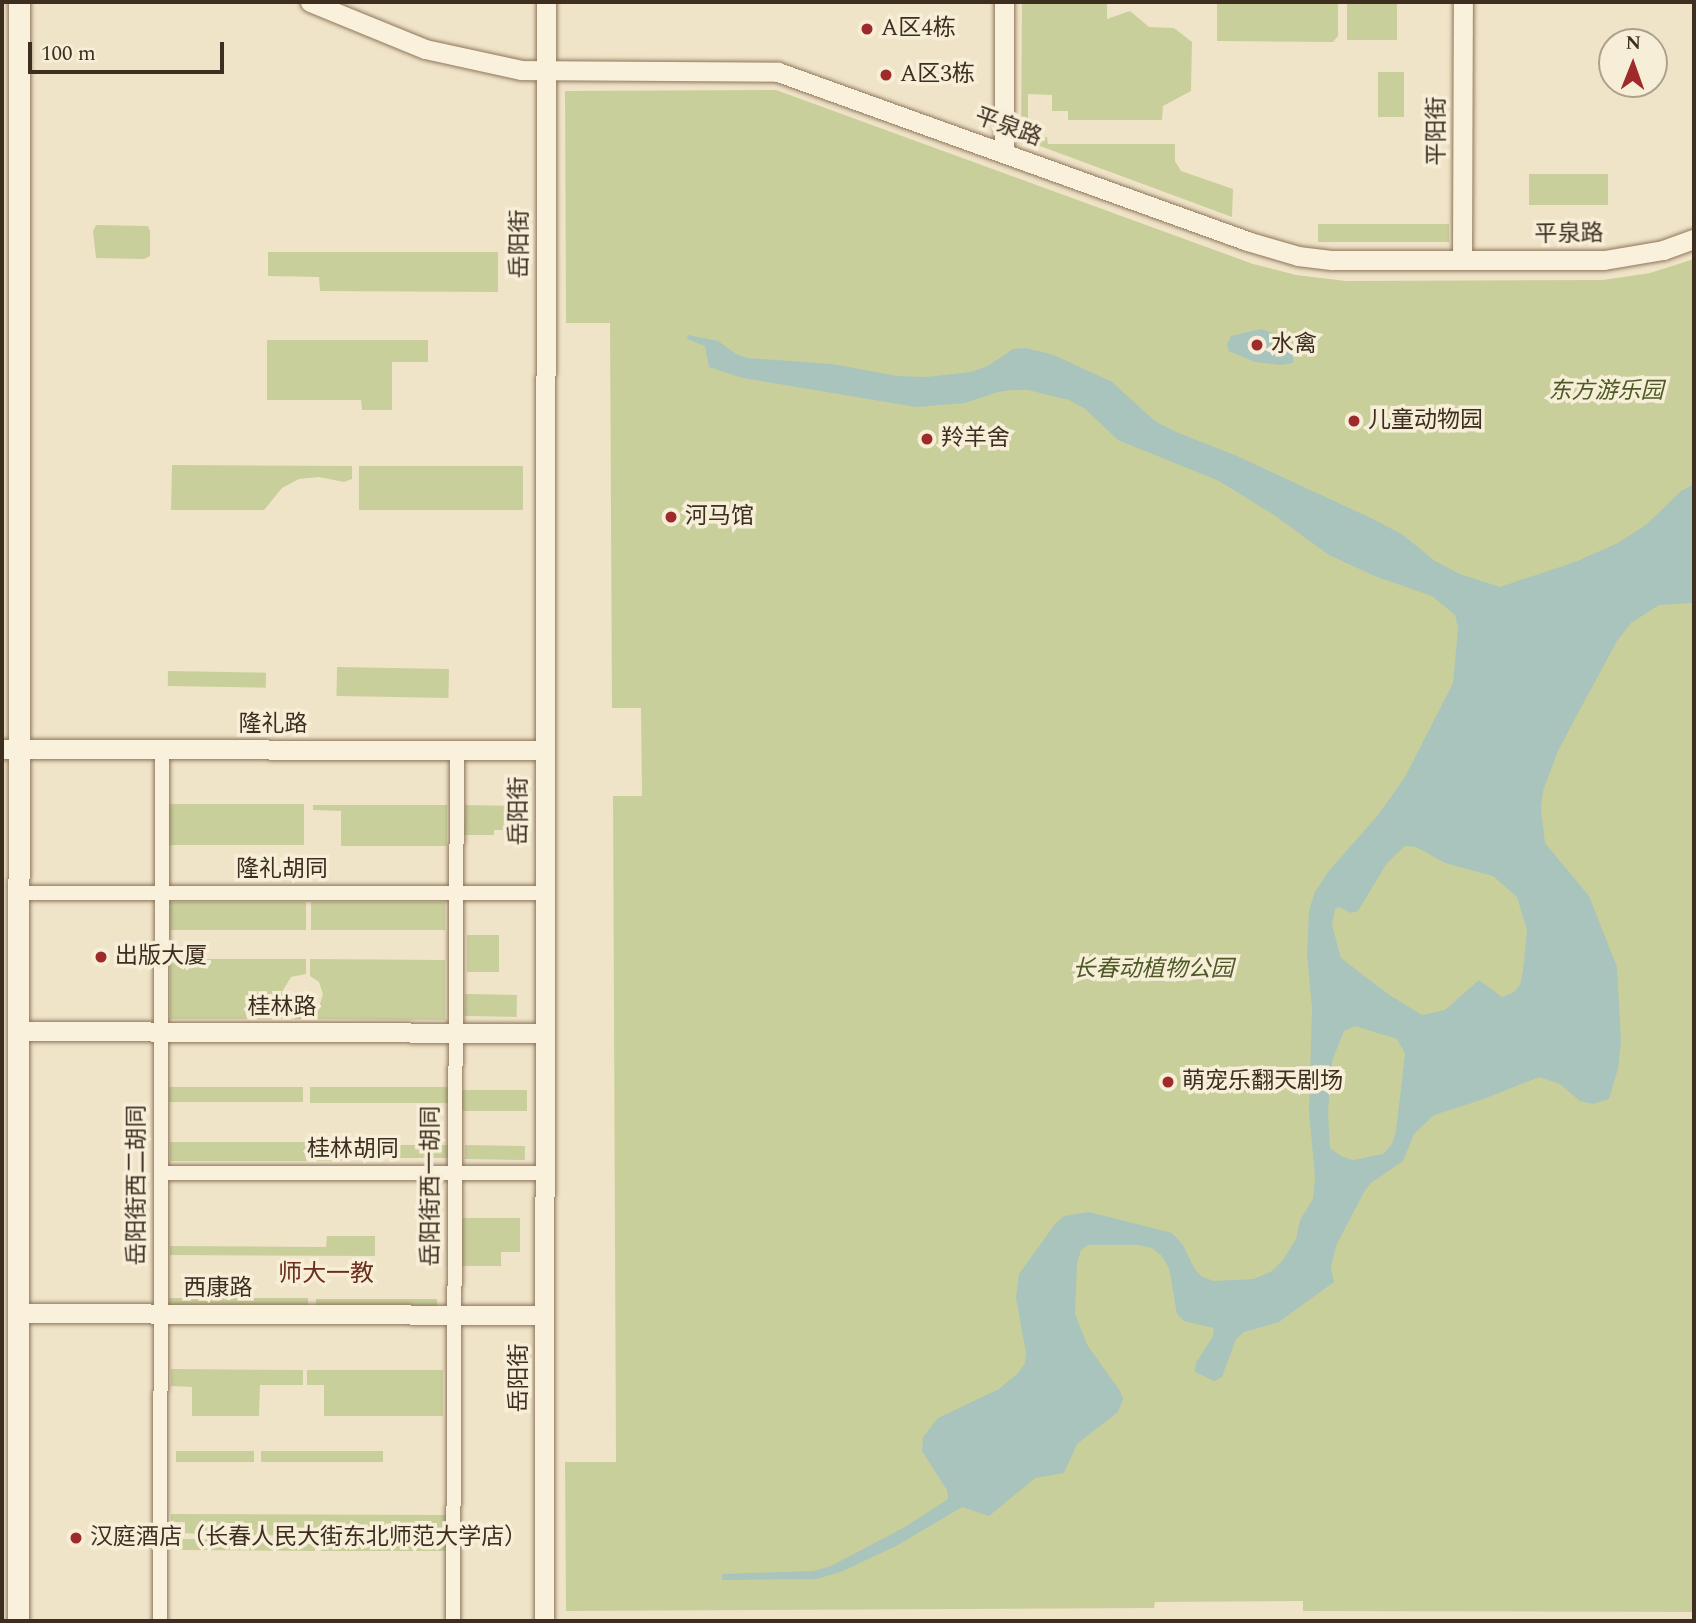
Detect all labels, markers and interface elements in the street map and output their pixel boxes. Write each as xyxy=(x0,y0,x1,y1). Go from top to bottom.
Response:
place label: A区4栋 xyxy=(881,15,956,43)
marker: A区4栋 xyxy=(859,21,875,37)
scale bar xyxy=(32,28,228,72)
north arrow xyxy=(1598,28,1668,98)
text: N xyxy=(1625,29,1641,58)
text: 100 m xyxy=(41,38,96,70)
place label: A区3栋 xyxy=(900,61,975,89)
marker: A区3栋 xyxy=(878,67,894,83)
street label: 平阳街 xyxy=(1424,97,1452,165)
street label: 平泉路 xyxy=(971,103,1045,153)
street label: 岳阳街 xyxy=(507,210,535,278)
street label: 平泉路 xyxy=(1534,221,1604,249)
place label: 水禽 xyxy=(1271,331,1317,359)
marker: 水禽 xyxy=(1249,337,1265,353)
park label: 东方游乐园 xyxy=(1549,378,1663,406)
place label: 儿童动物园 xyxy=(1368,407,1483,435)
marker: 儿童动物园 xyxy=(1346,413,1362,429)
place label: 羚羊舍 xyxy=(941,425,1010,453)
marker: 羚羊舍 xyxy=(919,431,935,447)
place label: 河马馆 xyxy=(685,503,754,531)
marker: 河马馆 xyxy=(663,509,679,525)
street label: 隆礼路 xyxy=(239,711,307,739)
street label: 岳阳街 xyxy=(506,777,534,845)
street label: 隆礼胡同 xyxy=(236,856,328,884)
place label: 出版大厦 xyxy=(115,943,207,971)
marker: 出版大厦 xyxy=(93,949,109,965)
park label: 长春动植物公园 xyxy=(1073,956,1233,984)
street label: 桂林路 xyxy=(248,994,316,1022)
place label: 萌宠乐翻天剧场 xyxy=(1182,1068,1343,1096)
marker: 萌宠乐翻天剧场 xyxy=(1160,1074,1176,1090)
street label: 岳阳街西二胡同 xyxy=(124,1105,152,1265)
street label: 岳阳街西一胡同 xyxy=(418,1106,446,1266)
street label: 桂林胡同 xyxy=(307,1136,399,1164)
district label: 师大一教 xyxy=(278,1261,374,1289)
street label: 西康路 xyxy=(184,1275,252,1303)
street label: 岳阳街 xyxy=(506,1344,534,1412)
place label: 汉庭酒店（长春人民大街东北师范大学店） xyxy=(90,1524,527,1552)
marker: 汉庭酒店（长春人民大街东北师范大学店） xyxy=(68,1530,84,1546)

